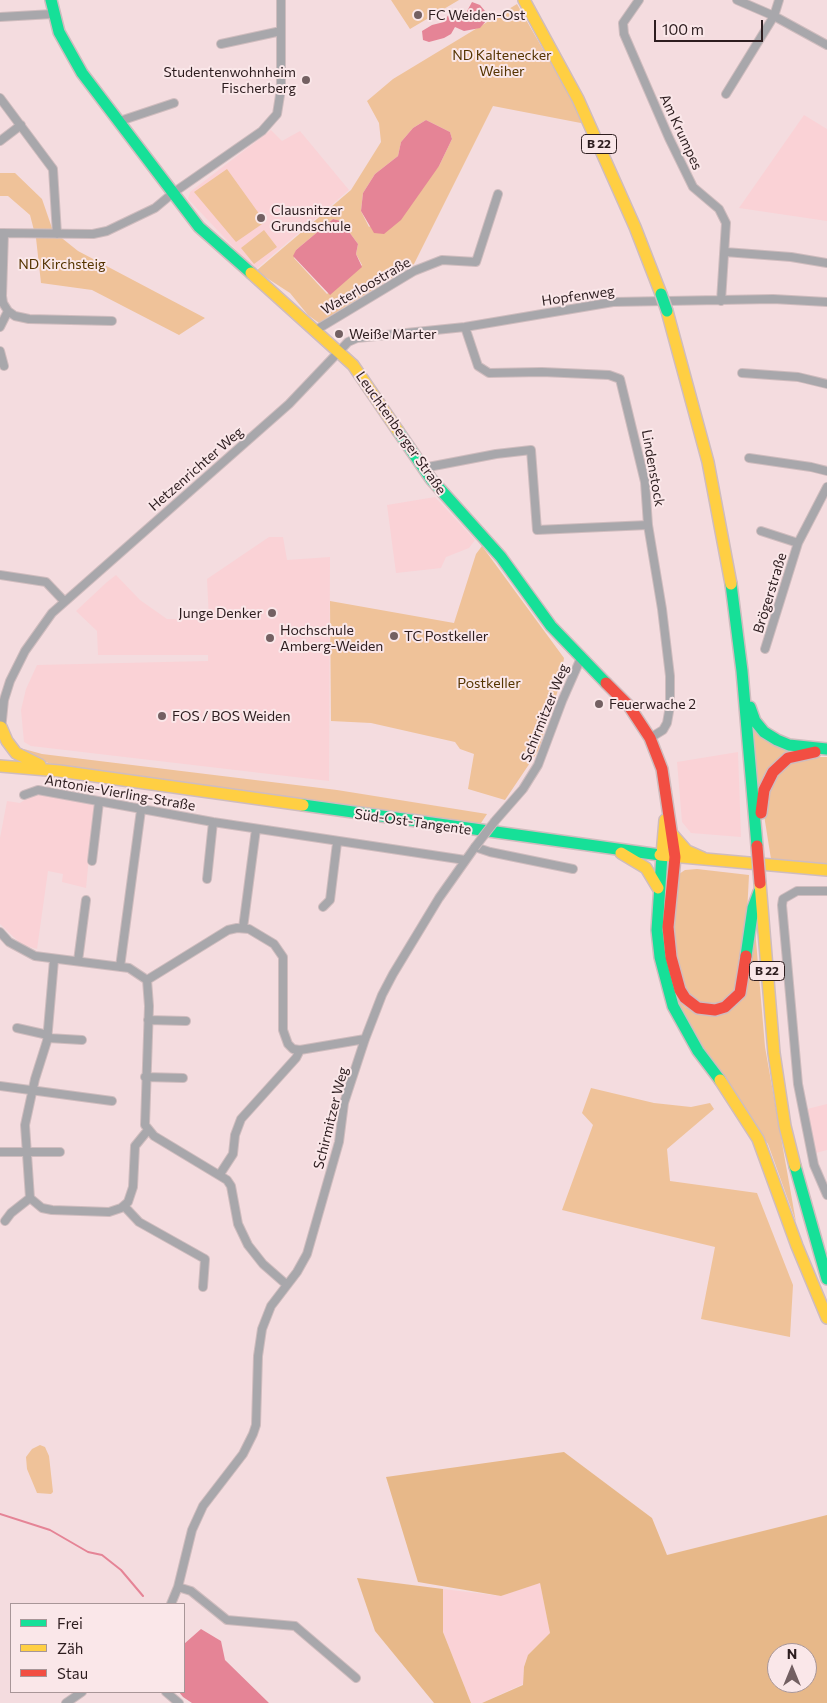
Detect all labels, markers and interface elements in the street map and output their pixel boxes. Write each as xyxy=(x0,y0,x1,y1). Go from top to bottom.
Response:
place label: FC Weiden-Ost xyxy=(428,7,525,23)
marker: FC Weiden-Ost xyxy=(412,9,424,21)
scale bar xyxy=(657,10,766,42)
text: 100 m xyxy=(662,20,704,38)
park label: ND Kaltenecker Weiher xyxy=(452,47,552,80)
place label: Studentenwohnheim Fischerberg xyxy=(163,64,296,96)
marker: Studentenwohnheim Fischerberg xyxy=(300,74,312,86)
street label: Am Krumpes xyxy=(656,91,706,173)
road number: B 22 xyxy=(582,134,616,154)
place label: Clausnitzer Grundschule xyxy=(271,202,351,234)
marker: Clausnitzer Grundschule xyxy=(255,212,267,224)
street label: Waterloostraße xyxy=(318,254,414,318)
park label: ND Kirchsteig xyxy=(18,256,106,272)
street label: Hopfenweg xyxy=(540,283,616,309)
place label: Weiße Marter xyxy=(349,326,437,342)
marker: Weiße Marter xyxy=(333,328,345,340)
street label: Leuchtenberger Straße xyxy=(352,368,450,498)
street label: Hetzenrichter Weg xyxy=(145,423,247,515)
street label: Lindenstock xyxy=(638,428,668,508)
street label: Brögerstraße xyxy=(750,551,790,635)
place label: Junge Denker xyxy=(179,605,262,621)
marker: Junge Denker xyxy=(266,607,278,619)
place label: Hochschule Amberg-Weiden xyxy=(280,622,383,654)
place label: TC Postkeller xyxy=(404,628,488,644)
marker: TC Postkeller xyxy=(388,630,400,642)
marker: Hochschule Amberg-Weiden xyxy=(264,632,276,644)
street label: Schirmitzer Weg xyxy=(518,661,572,765)
park label: Postkeller xyxy=(457,675,521,691)
place label: Feuerwache 2 xyxy=(609,696,696,712)
marker: Feuerwache 2 xyxy=(593,698,605,710)
place label: FOS / BOS Weiden xyxy=(172,708,290,724)
marker: FOS / BOS Weiden xyxy=(156,710,168,722)
street label: Antonie-Vierling-Straße xyxy=(43,771,197,815)
street label: Süd-Ost-Tangente xyxy=(354,805,472,839)
road number: B 22 xyxy=(750,961,784,980)
street label: Schirmitzer Weg xyxy=(310,1065,352,1171)
legend xyxy=(10,1603,185,1693)
text: Frei xyxy=(57,1614,83,1632)
text: Zäh xyxy=(57,1639,83,1657)
north arrow xyxy=(767,1643,817,1693)
text: N xyxy=(787,1645,797,1662)
text: Stau xyxy=(57,1664,88,1682)

